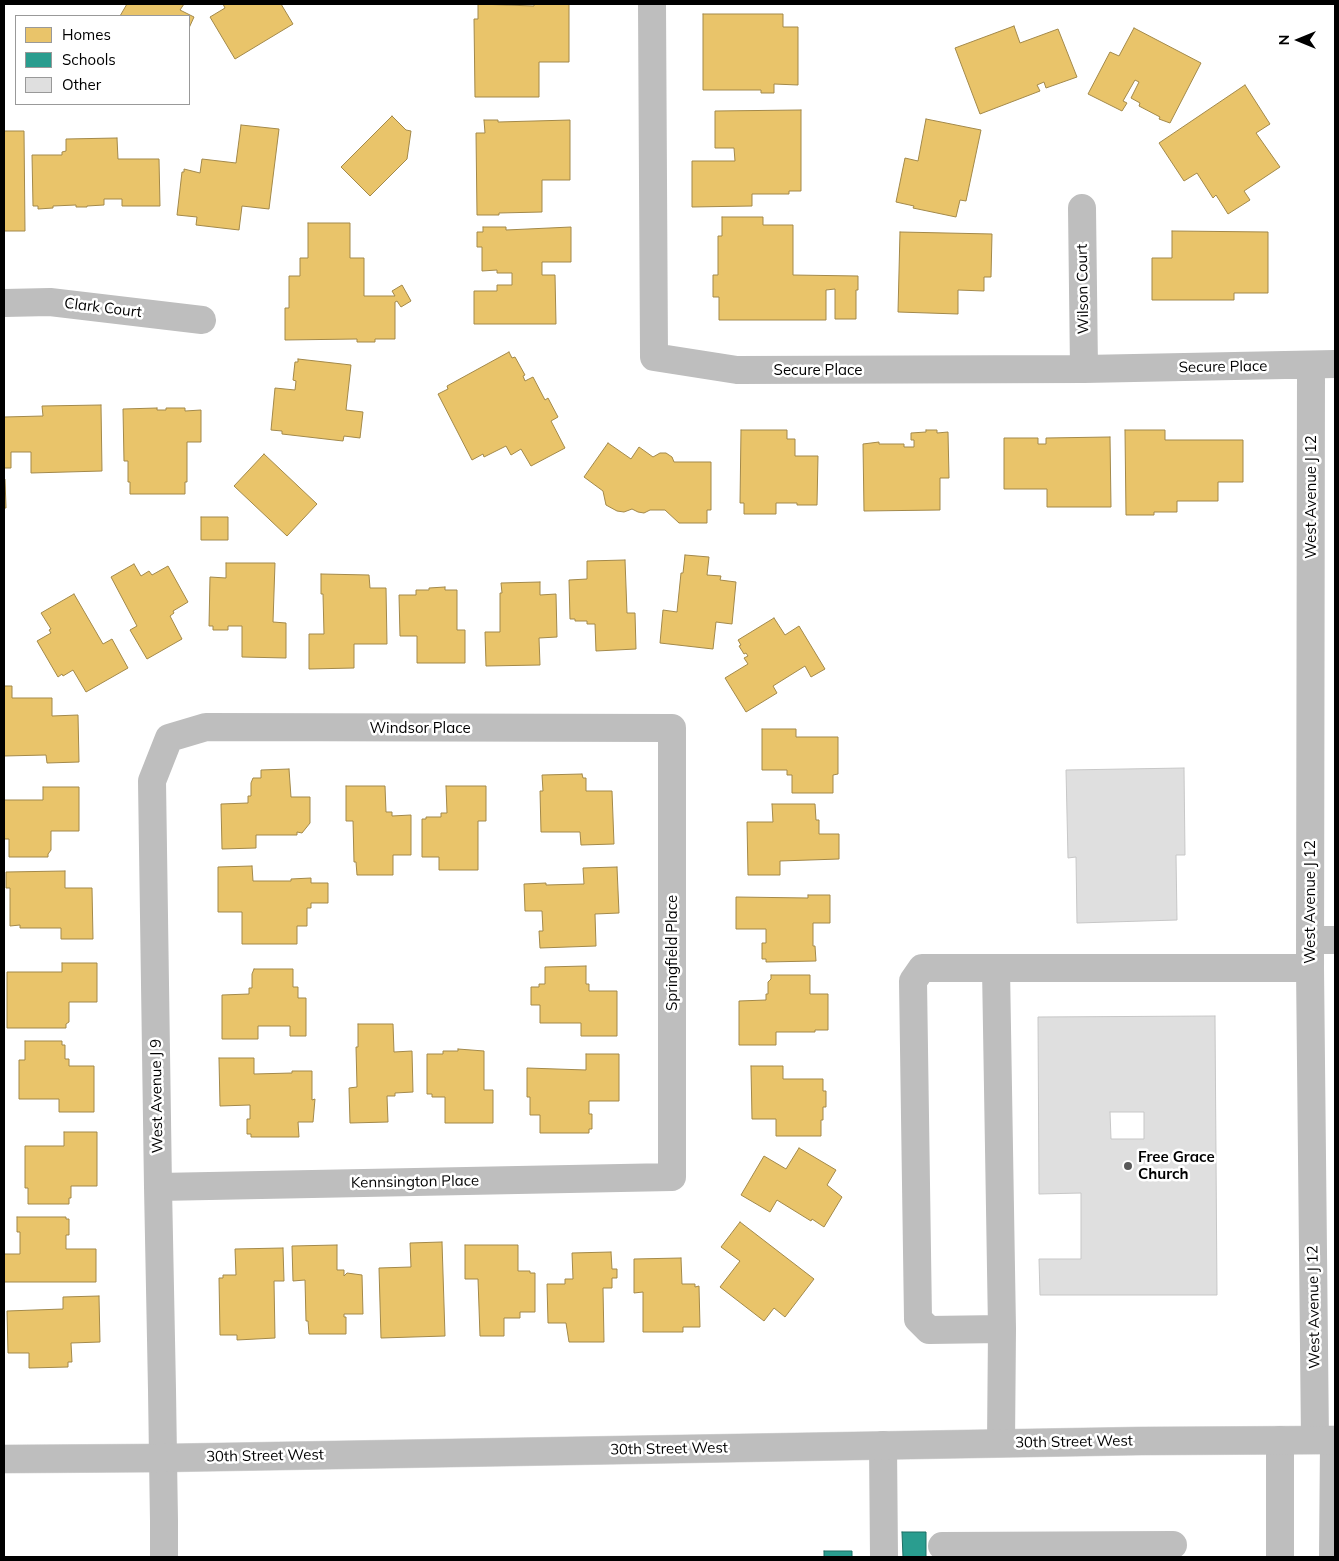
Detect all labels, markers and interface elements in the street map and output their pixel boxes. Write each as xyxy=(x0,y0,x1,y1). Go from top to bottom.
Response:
legend xyxy=(15,15,190,105)
north arrow xyxy=(1274,15,1324,65)
text: Homes xyxy=(62,25,111,44)
text: N xyxy=(1275,35,1293,45)
text: Schools xyxy=(62,50,116,69)
text: Other xyxy=(62,75,101,94)
street label: Wilson Court xyxy=(1073,244,1093,334)
street label: Clark Court xyxy=(63,294,143,322)
street label: Secure Place xyxy=(1178,357,1268,377)
street label: Secure Place xyxy=(774,361,862,379)
street label: West Avenue J 12 xyxy=(1302,435,1320,559)
street label: Windsor Place xyxy=(369,719,471,737)
street label: West Avenue J 12 xyxy=(1301,840,1319,964)
street label: Springfield Place xyxy=(663,895,681,1011)
street label: West Avenue J 9 xyxy=(147,1039,167,1153)
place label: Free Grace Church xyxy=(1138,1148,1215,1183)
marker: Free Grace Church xyxy=(1122,1160,1134,1172)
street label: Kennsington Place xyxy=(351,1172,479,1192)
street label: West Avenue J 12 xyxy=(1304,1245,1324,1369)
street label: 30th Street West xyxy=(1015,1432,1133,1452)
street label: 30th Street West xyxy=(610,1439,728,1459)
street label: 30th Street West xyxy=(206,1446,324,1466)

